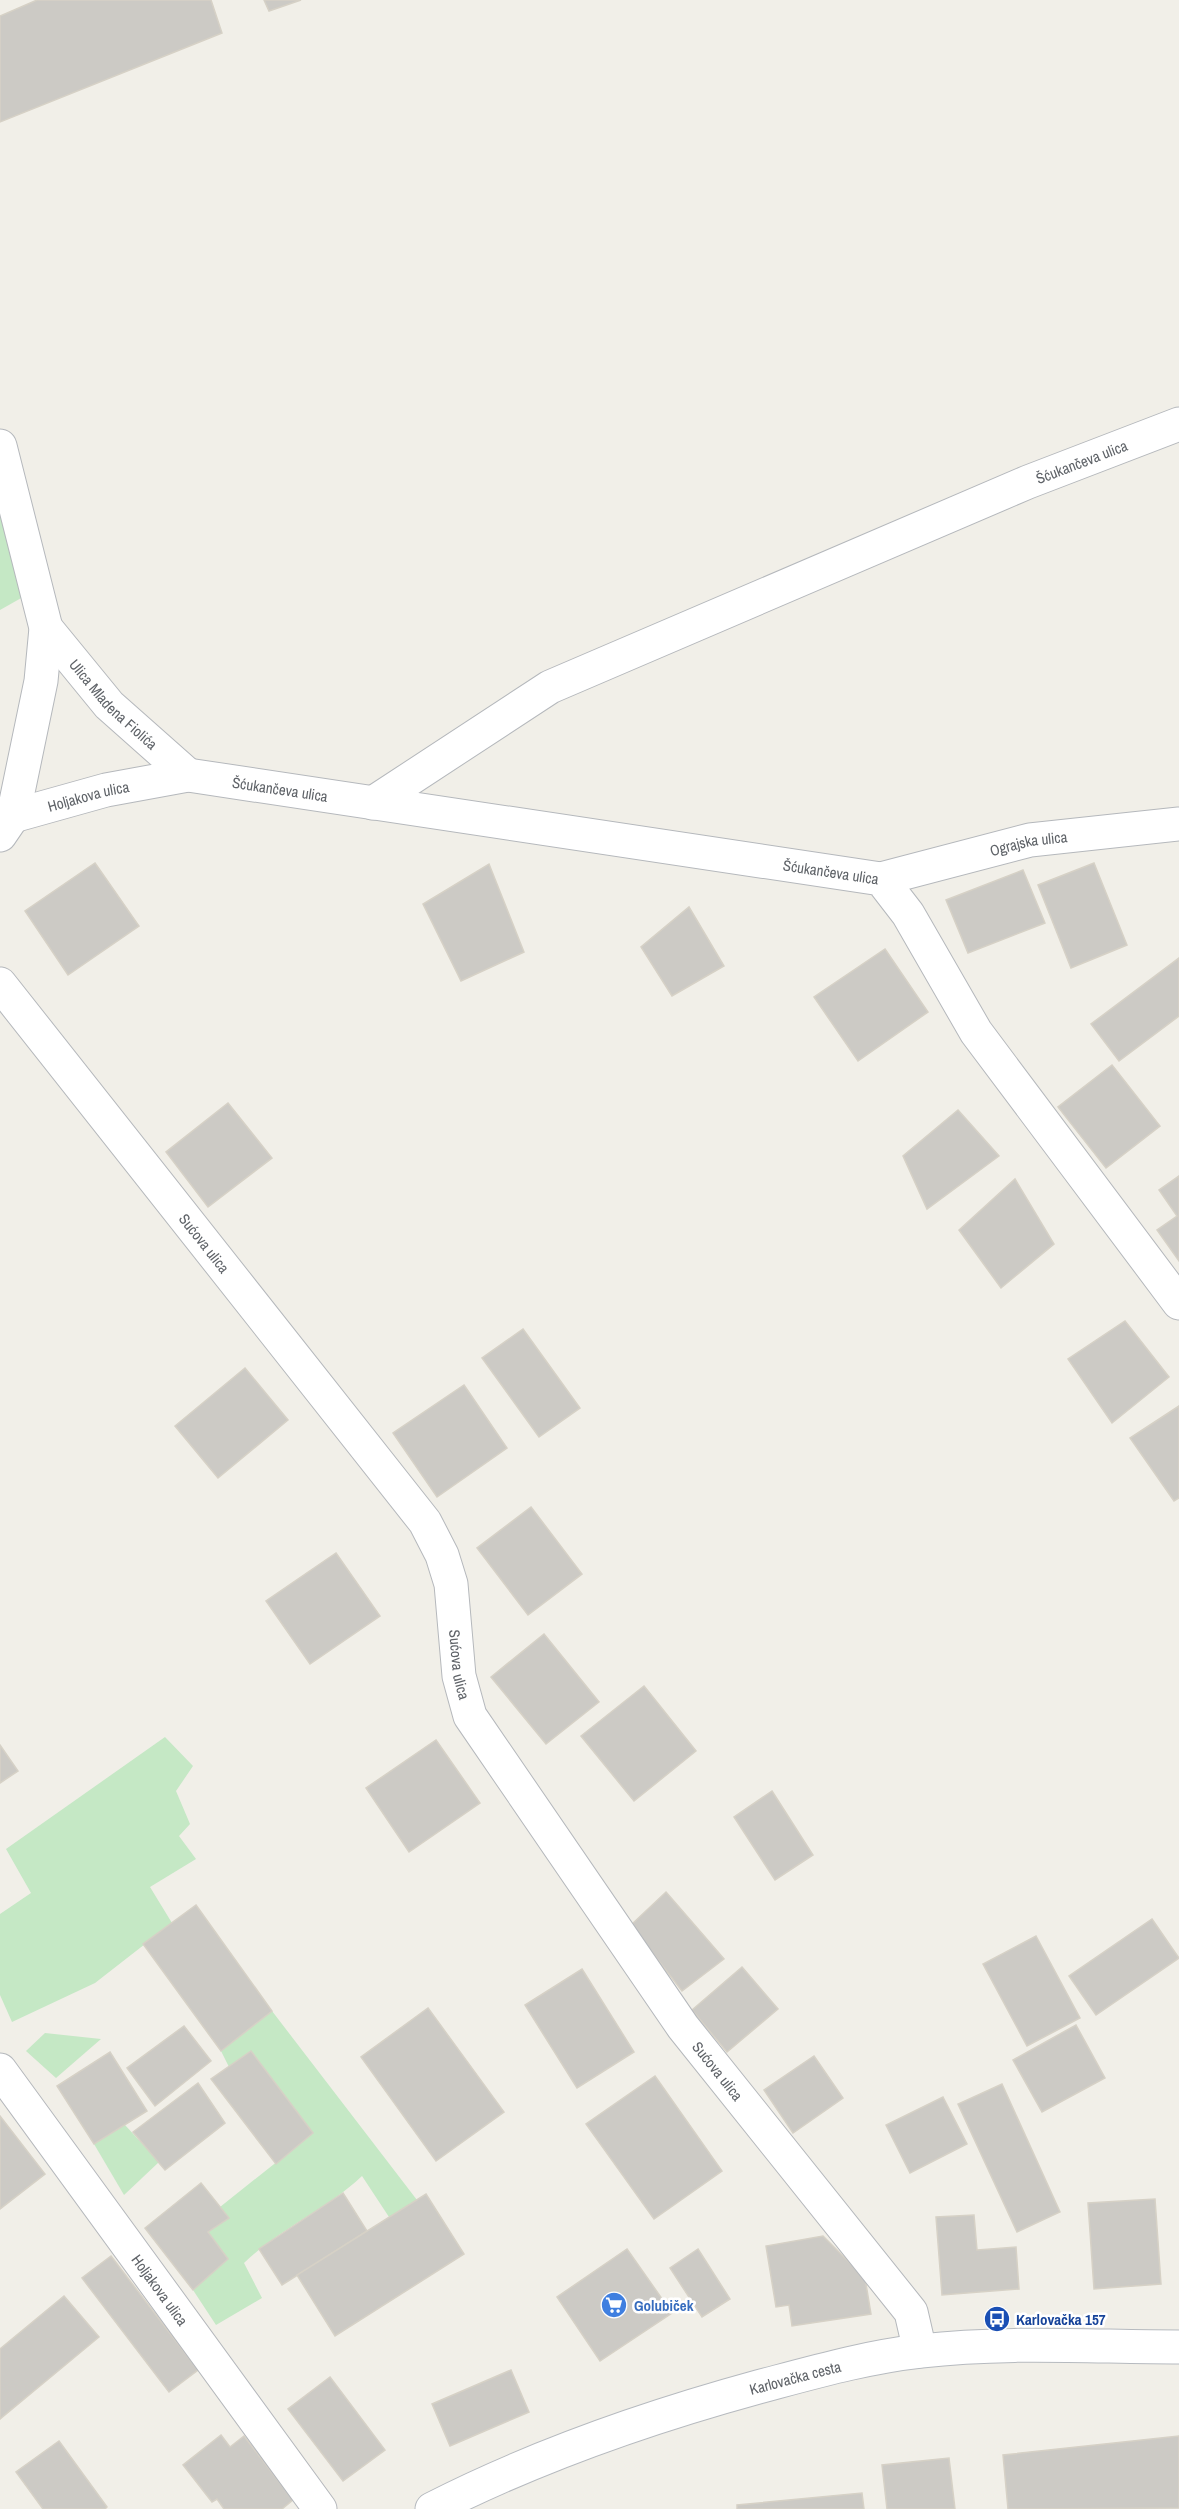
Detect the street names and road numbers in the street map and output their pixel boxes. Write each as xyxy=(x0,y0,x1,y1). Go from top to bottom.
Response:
street label: Šćukančeva ulica xyxy=(1033,434,1130,489)
street label: Ulica Mladena Fiolića xyxy=(65,654,163,754)
street label: Šćukančeva ulica xyxy=(231,771,329,806)
street label: Holjakova ulica xyxy=(45,775,131,816)
street label: Ograjska ulica xyxy=(987,826,1068,861)
street label: Šćukančeva ulica xyxy=(782,854,880,889)
street label: Sućova ulica xyxy=(174,1209,235,1277)
street label: Sućova ulica xyxy=(444,1629,475,1702)
street label: Sućova ulica xyxy=(688,2037,748,2105)
street label: Holjakova ulica xyxy=(127,2250,193,2330)
street label: Karlovačka cesta xyxy=(747,2355,843,2399)

